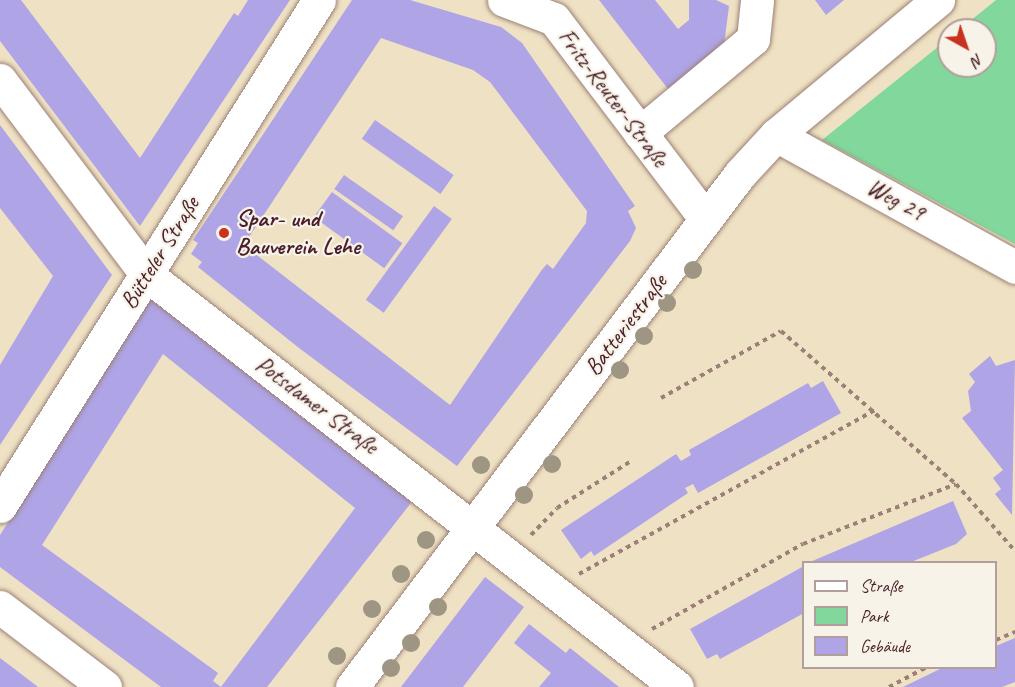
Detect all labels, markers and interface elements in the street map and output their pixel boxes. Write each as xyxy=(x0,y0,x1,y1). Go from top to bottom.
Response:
north arrow xyxy=(937,18,997,78)
street label: Fritz-Reuter-Straße xyxy=(552,23,674,173)
text: N xyxy=(967,49,988,71)
street label: Weg 29 xyxy=(862,173,930,227)
street label: Bütteler Straße xyxy=(114,191,206,315)
place label: Spar- und Bauverein Lehe xyxy=(236,205,360,261)
marker: Spar- und Bauverein Lehe xyxy=(217,226,231,240)
street label: Batteriestraße xyxy=(579,269,673,381)
street label: Potsdamer Straße xyxy=(250,349,384,461)
legend xyxy=(802,561,997,669)
text: Straße xyxy=(860,575,902,597)
text: Park xyxy=(860,605,889,627)
text: Gebäude xyxy=(860,635,910,657)

